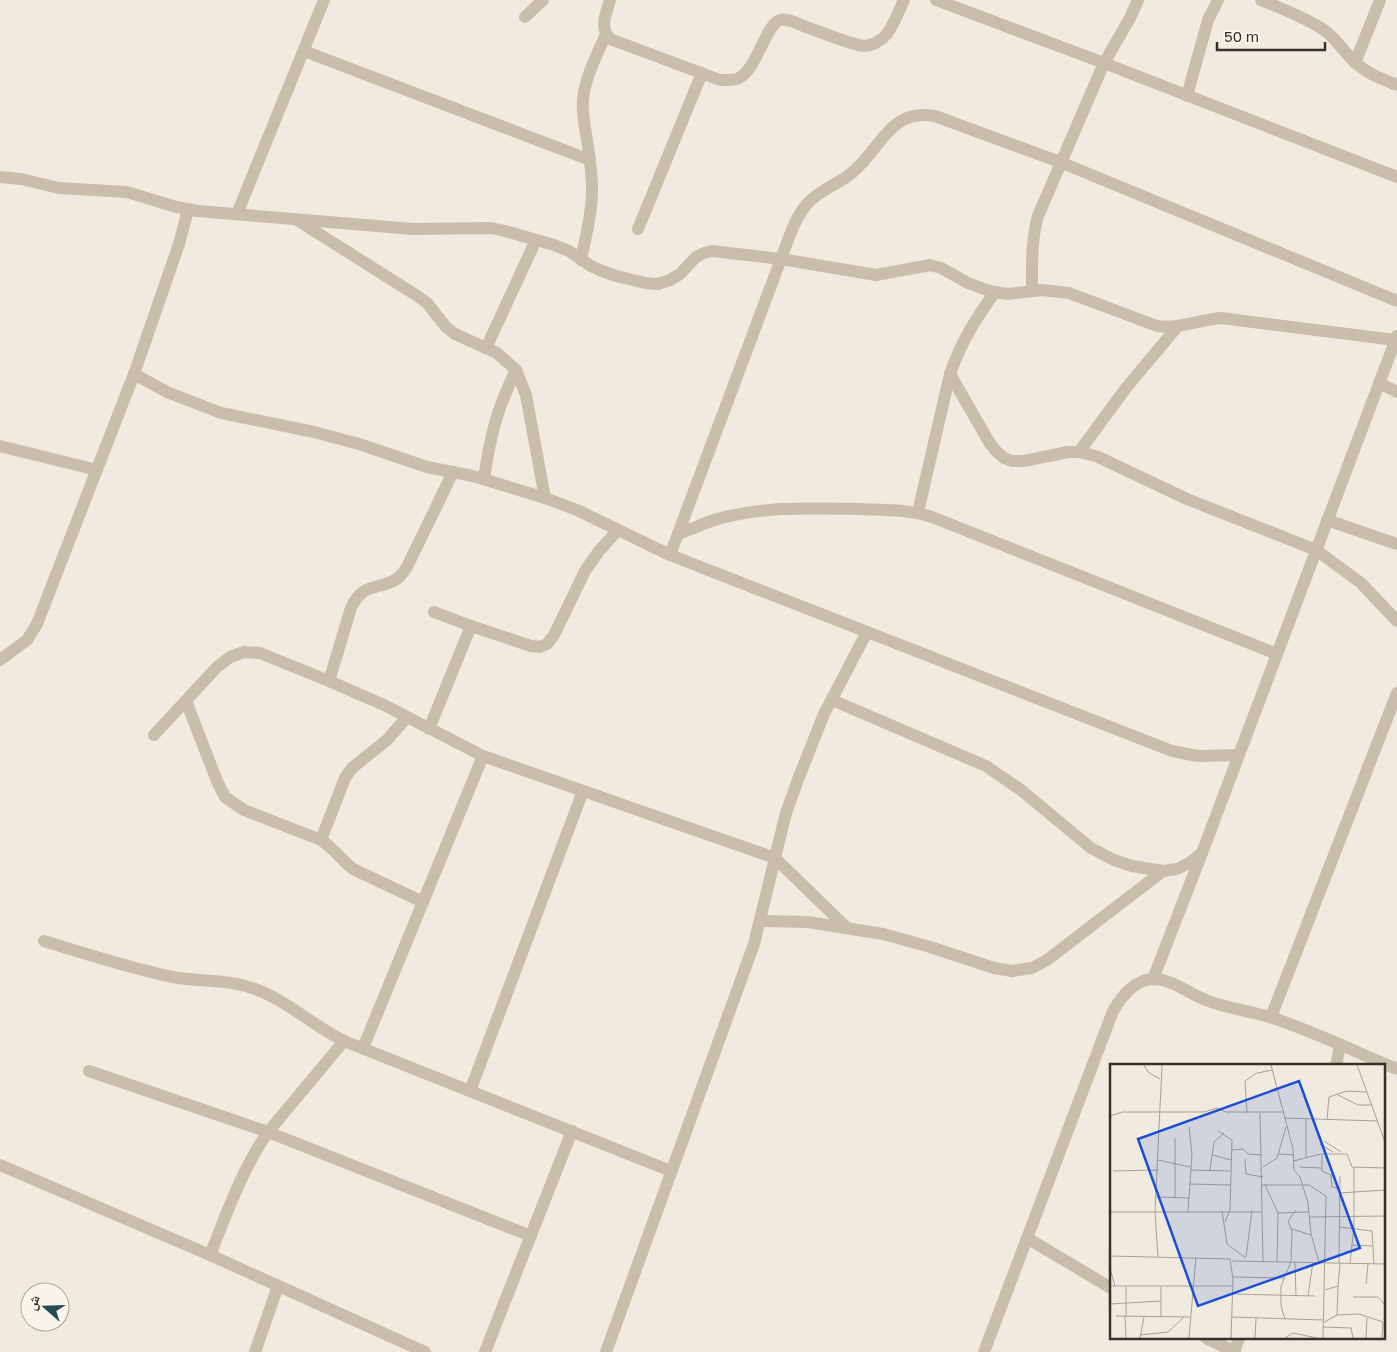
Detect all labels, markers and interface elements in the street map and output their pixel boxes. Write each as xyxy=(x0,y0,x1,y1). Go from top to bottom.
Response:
scale bar xyxy=(1217,20,1324,52)
text: 50 m xyxy=(1224,27,1259,45)
inset map xyxy=(1110,1064,1384,1340)
north arrow xyxy=(20,1282,70,1332)
text: ش xyxy=(22,1292,44,1313)

